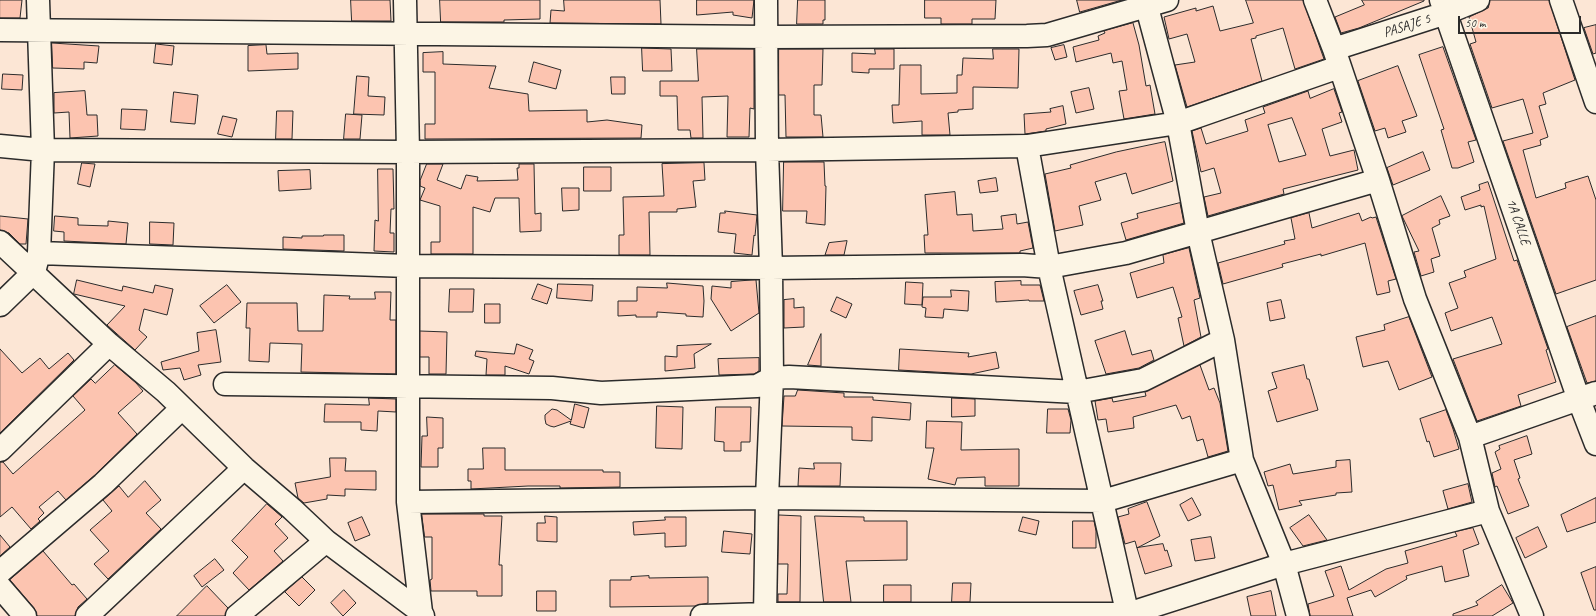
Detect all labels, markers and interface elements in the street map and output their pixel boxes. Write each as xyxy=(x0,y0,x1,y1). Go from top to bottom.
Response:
scale bar xyxy=(1460,8,1583,34)
street label: PASAJE 5 xyxy=(1381,11,1433,41)
text: 50 m xyxy=(1465,15,1485,31)
street label: 1A CALLE xyxy=(1502,197,1534,247)

